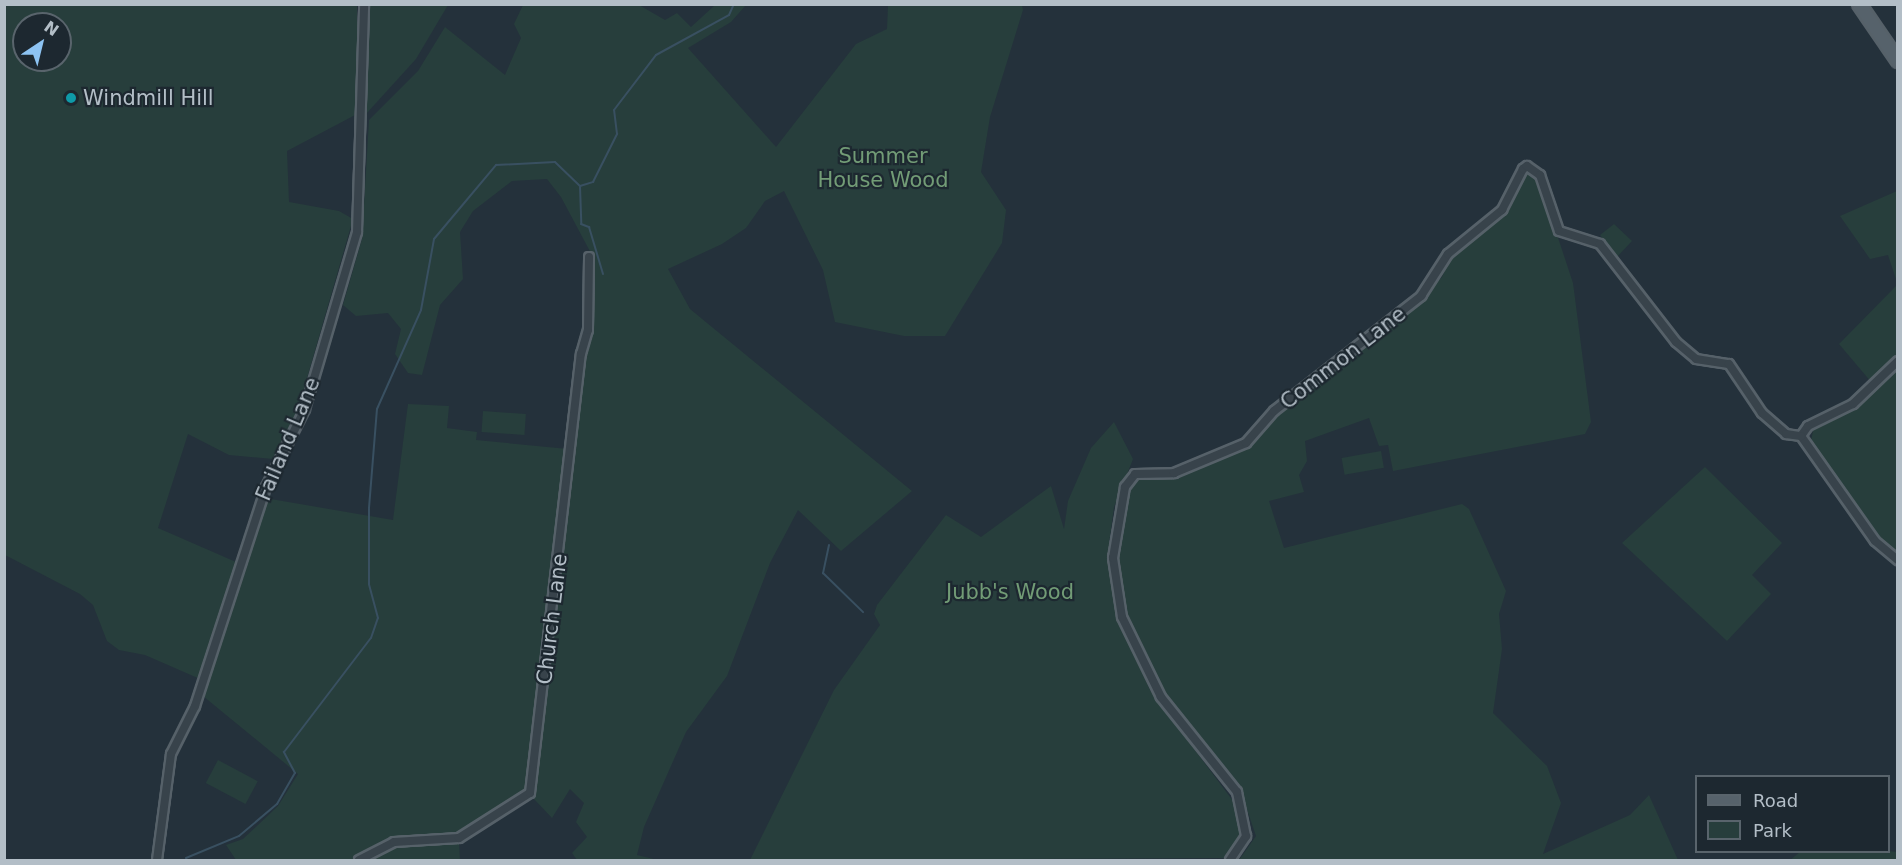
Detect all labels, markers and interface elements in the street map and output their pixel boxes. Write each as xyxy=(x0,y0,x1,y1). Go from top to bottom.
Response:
north arrow xyxy=(12,12,72,72)
text: N xyxy=(41,17,62,40)
place label: Windmill Hill xyxy=(83,85,214,111)
marker: Windmill Hill xyxy=(64,91,78,105)
park label: Summer House Wood xyxy=(817,143,949,193)
street label: Common Lane xyxy=(1275,301,1411,415)
street label: Failand Lane xyxy=(251,373,325,505)
street label: Church Lane xyxy=(531,552,573,686)
park label: Jubb's Wood xyxy=(946,579,1074,605)
legend xyxy=(1695,775,1890,853)
text: Road xyxy=(1753,790,1798,811)
text: Park xyxy=(1753,820,1792,841)

